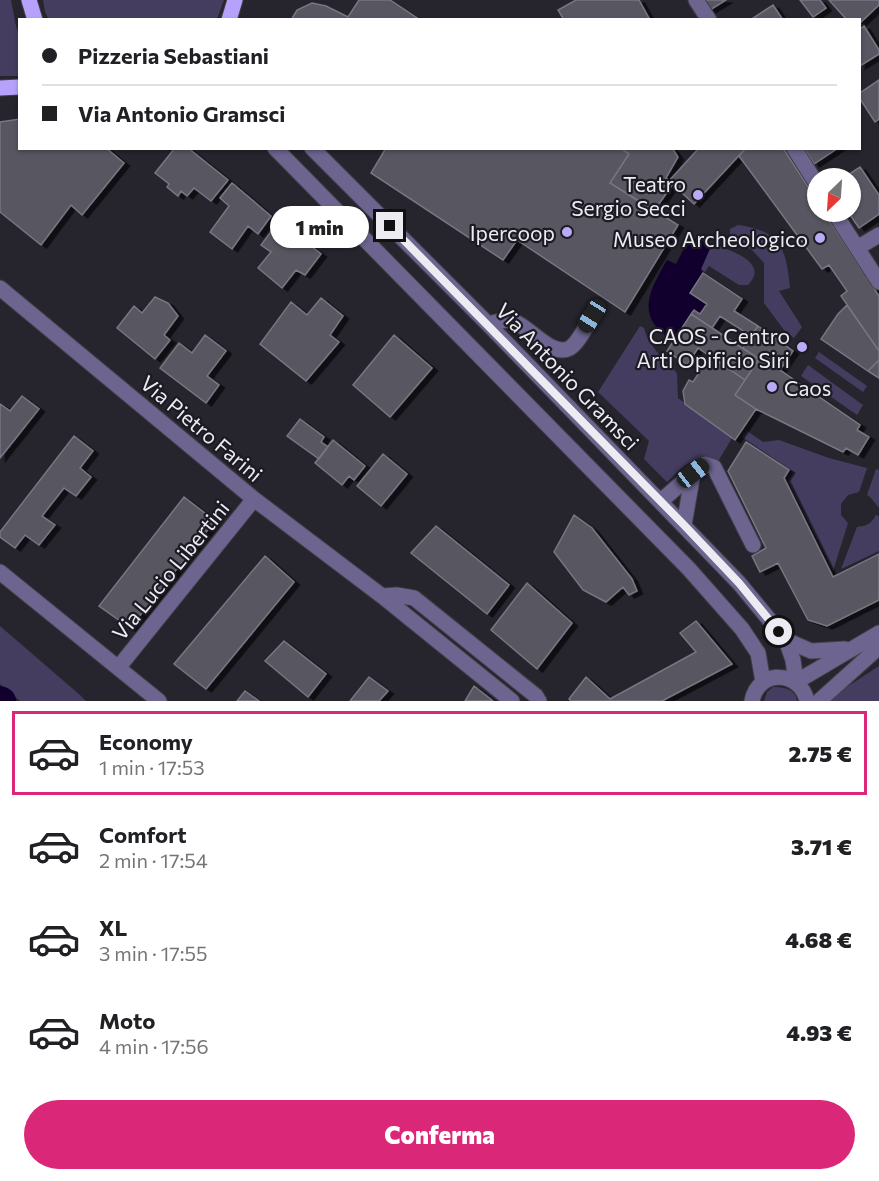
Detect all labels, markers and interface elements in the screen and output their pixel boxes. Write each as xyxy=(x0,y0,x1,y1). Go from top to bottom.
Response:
text: Pizzeria Sebastiani xyxy=(78,42,269,69)
text: Via Antonio Gramsci xyxy=(78,100,285,127)
north arrow xyxy=(807,168,861,222)
map controls xyxy=(807,168,861,222)
place label: Teatro Sergio Secci xyxy=(571,171,686,220)
marker: Teatro Sergio Secci xyxy=(691,188,705,202)
callout: 1 min xyxy=(270,205,369,247)
route end xyxy=(376,212,403,239)
text: 1 min xyxy=(295,215,344,239)
place label: Ipercoop xyxy=(470,220,555,245)
marker: Ipercoop xyxy=(560,225,574,239)
place label: Museo Archeologico xyxy=(613,226,808,251)
marker: Museo Archeologico xyxy=(813,231,827,245)
car xyxy=(575,296,609,336)
street label: Via Antonio Gramsci xyxy=(491,297,645,455)
place label: CAOS - Centro Arti Opificio Siri xyxy=(637,323,790,372)
marker: CAOS - Centro Arti Opificio Siri xyxy=(795,340,809,354)
street label: Via Pietro Farini xyxy=(136,370,268,486)
place label: Caos xyxy=(784,375,831,400)
marker: Caos xyxy=(765,380,779,394)
car xyxy=(673,455,713,491)
street label: Via Lucio Libertini xyxy=(106,495,234,645)
route start xyxy=(765,618,792,645)
icon: car xyxy=(27,726,81,780)
text: Economy xyxy=(99,728,193,755)
text: 2.75 € xyxy=(789,740,852,767)
text: 1 min · 17:53 xyxy=(99,755,205,779)
icon: car xyxy=(27,819,81,873)
text: Comfort xyxy=(99,821,187,848)
text: 3.71 € xyxy=(791,833,852,860)
text: 2 min · 17:54 xyxy=(99,848,208,872)
icon: car xyxy=(27,912,81,966)
text: XL xyxy=(99,914,127,941)
text: 4.68 € xyxy=(785,926,852,953)
text: 3 min · 17:55 xyxy=(99,941,207,965)
icon: car xyxy=(27,1005,81,1059)
text: Moto xyxy=(99,1007,155,1034)
text: 4.93 € xyxy=(786,1019,852,1046)
text: 4 min · 17:56 xyxy=(99,1034,209,1058)
button: Conferma xyxy=(24,1100,855,1169)

